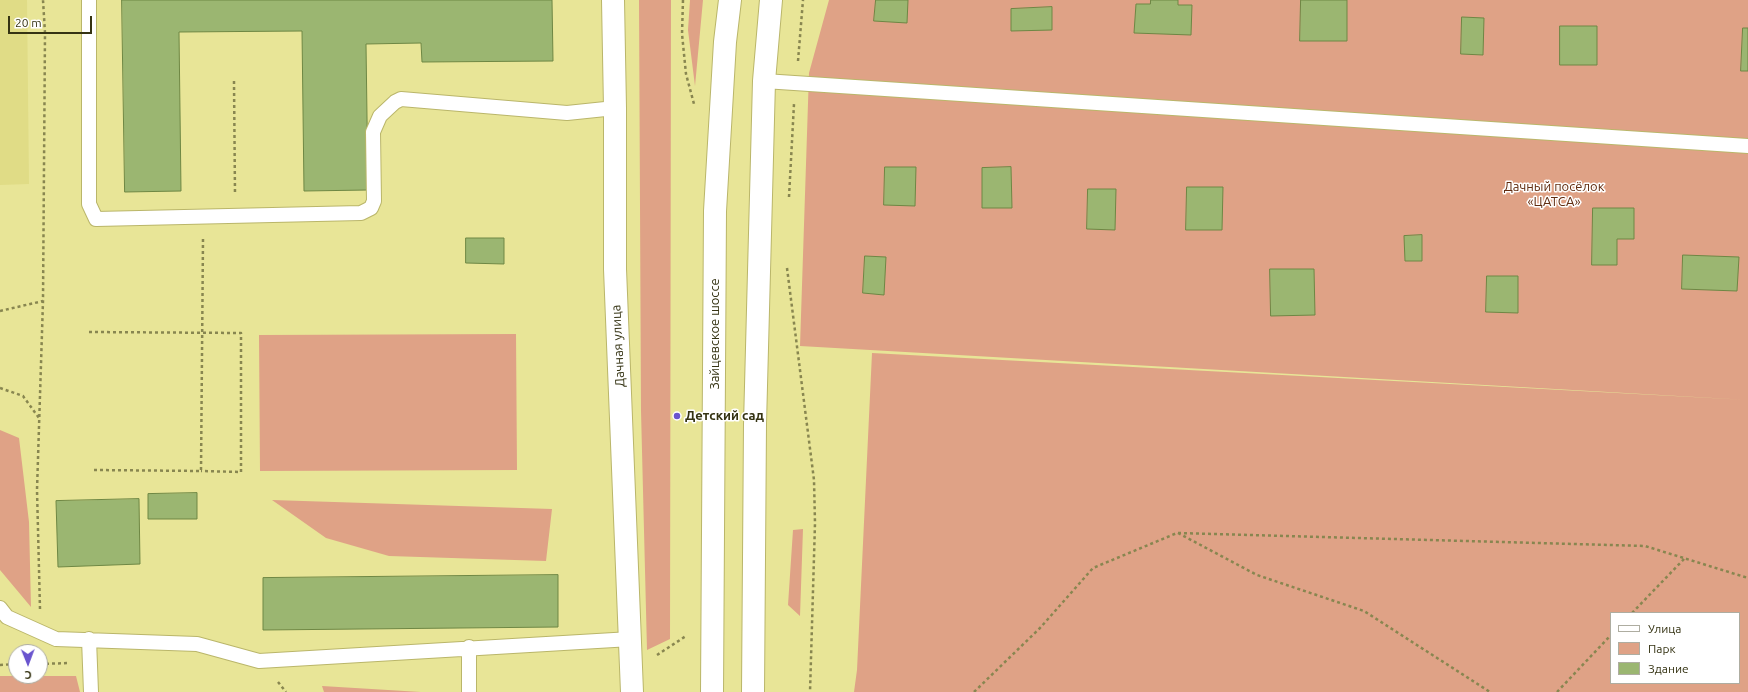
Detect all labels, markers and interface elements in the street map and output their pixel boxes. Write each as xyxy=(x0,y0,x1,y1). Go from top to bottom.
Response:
scale bar xyxy=(10,8,94,34)
text: 20 m xyxy=(15,16,42,29)
park label: Дачный посёлок «ЦАТСА» xyxy=(1504,179,1604,210)
street label: Зайцевское шоссе xyxy=(707,278,723,390)
street label: Дачная улица xyxy=(608,304,628,388)
place label: Детский сад xyxy=(685,408,764,424)
marker: Детский сад xyxy=(672,411,682,421)
legend xyxy=(1610,612,1740,684)
text: Улица xyxy=(1648,622,1681,635)
text: Парк xyxy=(1648,642,1676,655)
north arrow xyxy=(8,644,48,684)
text: Здание xyxy=(1648,662,1689,675)
text: С xyxy=(25,669,32,681)

